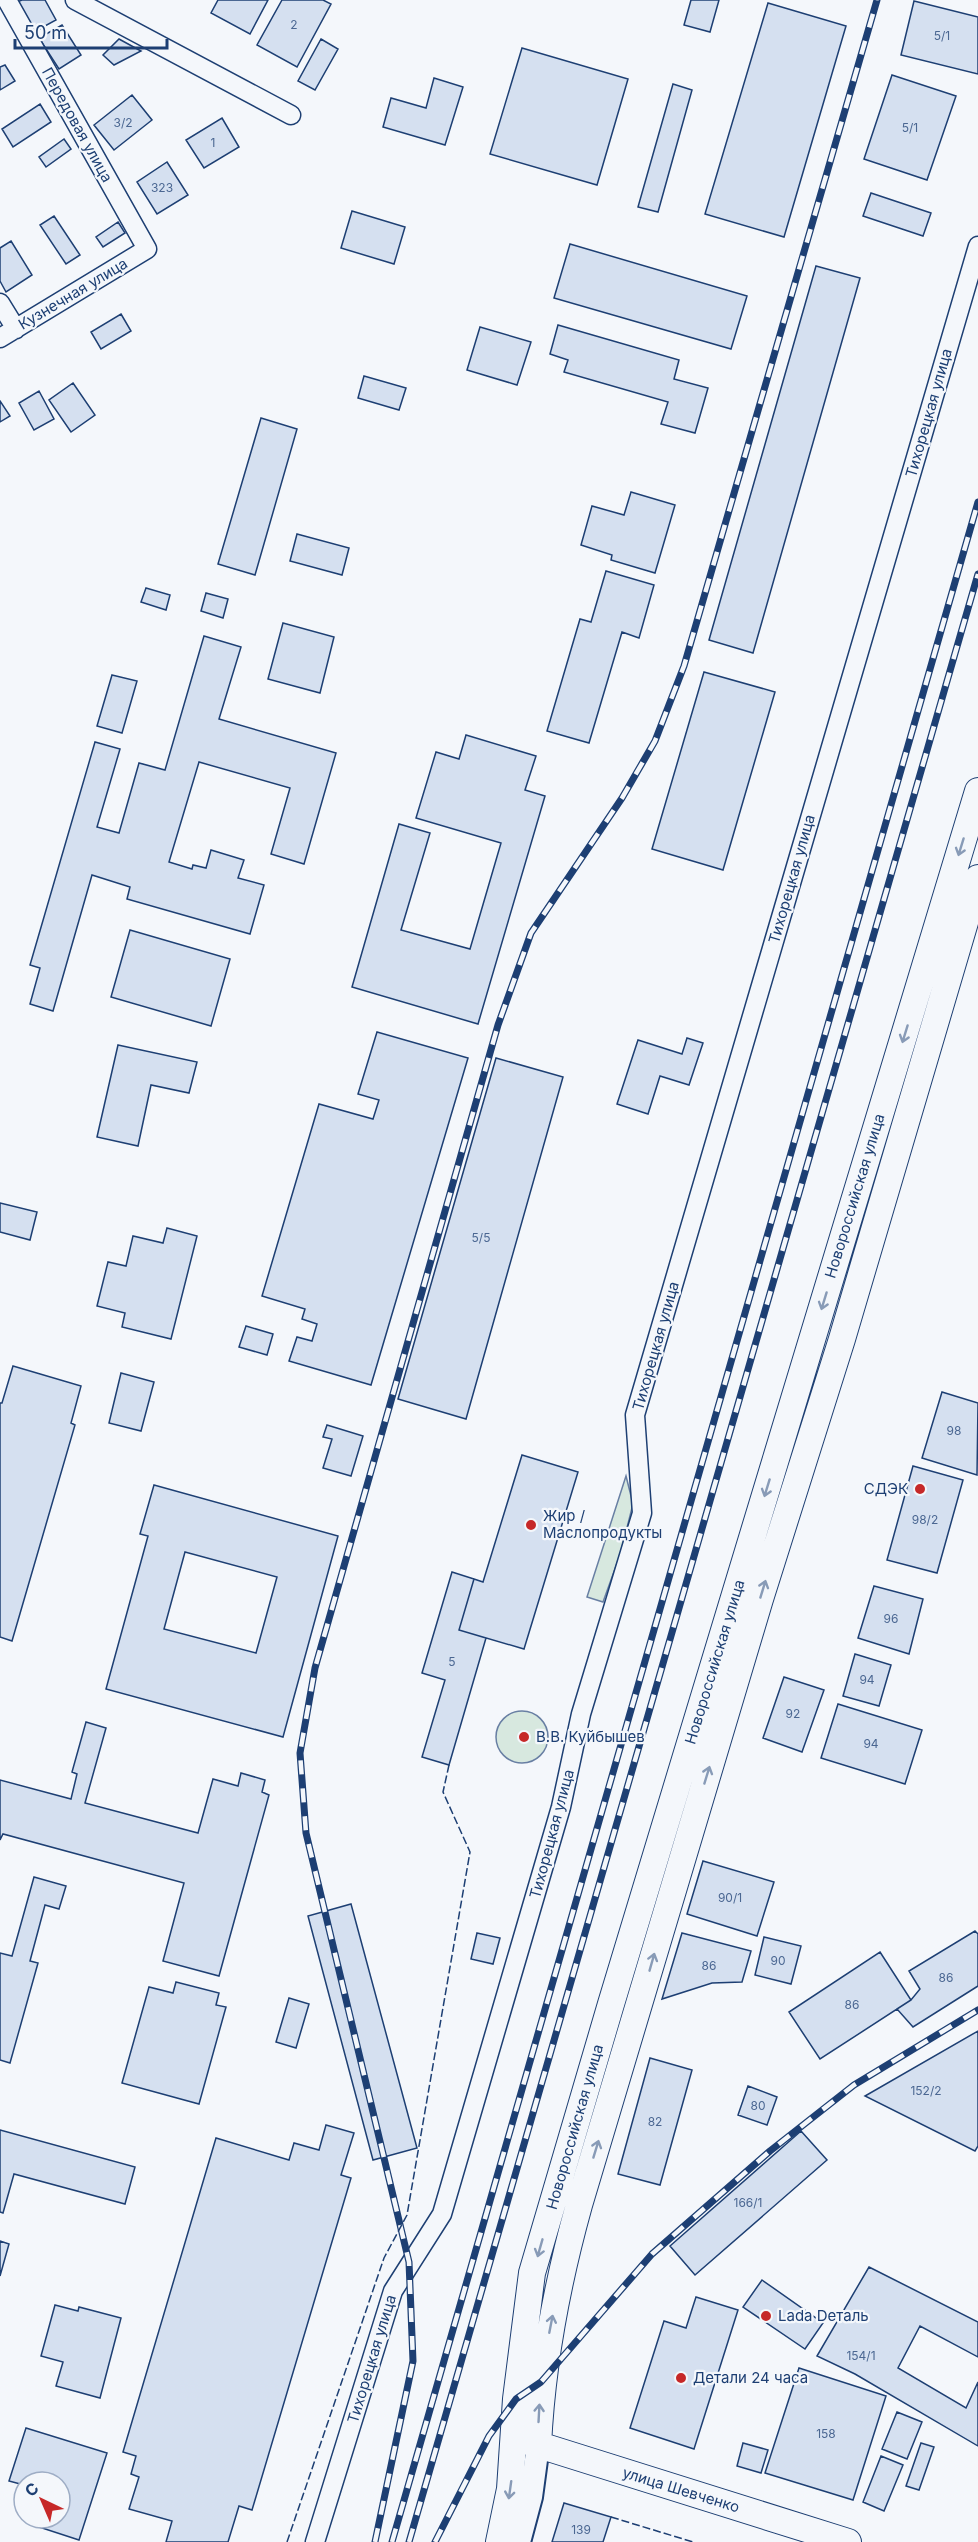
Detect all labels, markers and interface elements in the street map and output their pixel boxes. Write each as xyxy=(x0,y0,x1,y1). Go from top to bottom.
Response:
scale bar xyxy=(15,12,166,50)
house number: 2 xyxy=(290,17,298,32)
text: 50 m xyxy=(24,22,67,43)
house number: 5/1 xyxy=(934,28,950,43)
street label: Передовая улица xyxy=(38,64,117,185)
house number: 3/2 xyxy=(113,115,133,130)
house number: 5/1 xyxy=(902,120,918,135)
house number: 1 xyxy=(211,135,215,150)
house number: 323 xyxy=(151,180,173,195)
street label: Кузнечная улица xyxy=(15,254,131,334)
street label: Тихорецкая улица xyxy=(901,346,956,479)
street label: Тихорецкая улица xyxy=(764,812,819,945)
one-way arrow xyxy=(955,837,966,856)
one-way arrow xyxy=(899,1024,910,1043)
street label: Новороссийская улица xyxy=(820,1111,889,1280)
house number: 5/5 xyxy=(472,1230,490,1245)
street label: Тихорецкая улица xyxy=(628,1279,683,1412)
one-way arrow xyxy=(818,1291,829,1310)
house number: 98 xyxy=(947,1423,961,1438)
one-way arrow xyxy=(761,1478,772,1497)
place label: СДЭК xyxy=(864,1479,908,1498)
marker: СДЭК xyxy=(913,1482,927,1496)
place label: Жир / Маслопродукты xyxy=(543,1506,662,1542)
house number: 98/2 xyxy=(912,1512,938,1527)
marker: Жир / Маслопродукты xyxy=(524,1518,538,1532)
street label: Новороссийская улица xyxy=(680,1577,749,1746)
one-way arrow xyxy=(759,1579,770,1598)
house number: 96 xyxy=(884,1611,898,1626)
house number: 5 xyxy=(448,1654,456,1669)
house number: 94 xyxy=(859,1672,875,1687)
house number: 92 xyxy=(786,1706,800,1721)
place label: В.В. Куйбышев xyxy=(536,1727,645,1746)
marker: В.В. Куйбышев xyxy=(517,1730,531,1744)
house number: 94 xyxy=(863,1736,879,1751)
one-way arrow xyxy=(702,1766,713,1785)
street label: Тихорецкая улица xyxy=(525,1767,578,1901)
house number: 90/1 xyxy=(718,1890,742,1905)
one-way arrow xyxy=(647,1953,658,1972)
house number: 90 xyxy=(770,1953,786,1968)
house number: 86 xyxy=(702,1958,716,1973)
house number: 86 xyxy=(939,1970,953,1985)
house number: 86 xyxy=(845,1997,859,2012)
street label: Новороссийская улица xyxy=(542,2042,607,2212)
house number: 152/2 xyxy=(910,2083,942,2098)
house number: 80 xyxy=(751,2098,766,2113)
house number: 82 xyxy=(648,2114,662,2129)
one-way arrow xyxy=(591,2140,602,2159)
house number: 166/1 xyxy=(734,2195,762,2210)
one-way arrow xyxy=(534,2238,545,2257)
street label: Тихорецкая улица xyxy=(343,2292,400,2425)
place label: Lada Dеталь xyxy=(778,2306,869,2325)
marker: Lada Dеталь xyxy=(759,2309,773,2323)
one-way arrow xyxy=(546,2315,557,2335)
house number: 154/1 xyxy=(846,2348,876,2363)
place label: Детали 24 часа xyxy=(693,2368,808,2387)
marker: Детали 24 часа xyxy=(674,2371,688,2385)
one-way arrow xyxy=(534,2404,545,2424)
house number: 158 xyxy=(816,2426,836,2441)
street label: улица Шевченко xyxy=(620,2463,742,2516)
north arrow xyxy=(12,2470,72,2530)
text: С xyxy=(20,2478,43,2501)
one-way arrow xyxy=(504,2480,515,2499)
house number: 139 xyxy=(571,2522,591,2537)

